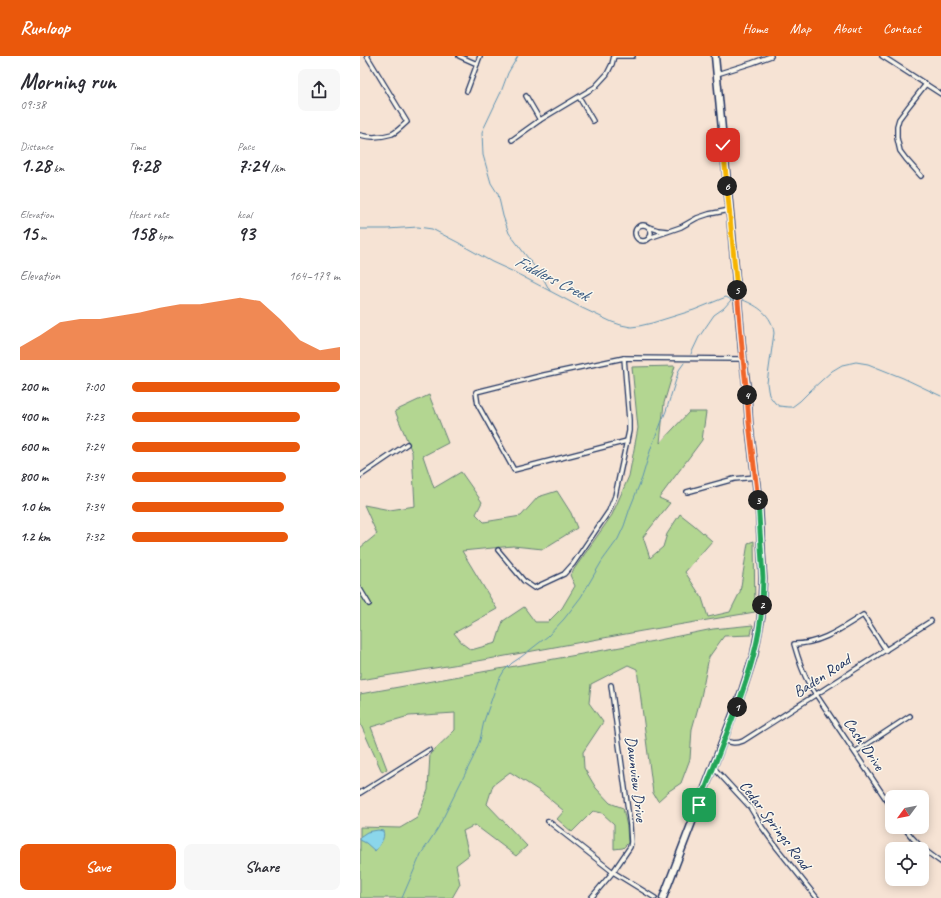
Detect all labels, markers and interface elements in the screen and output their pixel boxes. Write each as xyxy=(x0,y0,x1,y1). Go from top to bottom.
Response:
text: Runloop xyxy=(20,16,70,40)
text: Home xyxy=(742,20,768,37)
text: Map xyxy=(790,20,811,37)
text: About xyxy=(833,20,861,37)
text: Contact xyxy=(883,20,921,37)
text: Morning run xyxy=(20,68,116,96)
button: share xyxy=(298,69,340,111)
text: 09:38 xyxy=(20,97,46,113)
pin xyxy=(706,128,740,162)
icon: check xyxy=(712,134,734,156)
text: Distance xyxy=(20,139,53,153)
text: Time xyxy=(129,139,146,153)
text: Pace xyxy=(237,139,254,153)
text: 1.28 xyxy=(20,153,51,178)
text: 9:28 xyxy=(129,153,159,178)
text: 7:24 xyxy=(237,153,268,178)
text: km xyxy=(51,161,64,175)
text: /km xyxy=(268,161,285,175)
pin: 6 xyxy=(717,176,737,196)
text: 6 xyxy=(724,179,730,193)
text: Elevation xyxy=(20,207,54,221)
text: Heart rate xyxy=(129,207,169,221)
text: kcal xyxy=(237,207,252,221)
text: 15 xyxy=(20,221,38,246)
text: 158 xyxy=(129,221,155,246)
text: 93 xyxy=(237,221,255,246)
text: m xyxy=(38,229,47,243)
text: bpm xyxy=(155,229,173,243)
water label: Fiddlers Creek xyxy=(511,250,595,307)
text: Elevation xyxy=(20,268,60,284)
text: 164–179 m xyxy=(289,268,340,284)
pin: 5 xyxy=(727,280,747,300)
text: 5 xyxy=(735,283,739,297)
text: 200 m xyxy=(20,379,48,395)
text: 7:00 xyxy=(84,379,104,395)
pin: 4 xyxy=(737,385,757,405)
text: 4 xyxy=(745,388,749,402)
text: 400 m xyxy=(20,409,48,425)
text: 7:23 xyxy=(84,409,104,425)
text: 600 m xyxy=(20,439,48,455)
text: 7:24 xyxy=(84,439,104,455)
text: 800 m xyxy=(20,469,48,485)
text: 7:34 xyxy=(84,469,104,485)
pin: 3 xyxy=(748,490,768,510)
text: 3 xyxy=(756,493,760,507)
text: 1.0 km xyxy=(20,499,50,515)
text: 7:34 xyxy=(84,499,104,515)
text: 1.2 km xyxy=(20,529,50,545)
text: 7:32 xyxy=(84,529,104,545)
pin: 2 xyxy=(752,595,772,615)
text: 2 xyxy=(760,598,764,612)
street label: Baden Road xyxy=(789,649,857,702)
pin: 1 xyxy=(727,697,747,717)
text: 1 xyxy=(735,700,739,714)
street label: Cash Drive xyxy=(839,714,890,776)
street label: Dawnview Drive xyxy=(621,735,651,825)
street label: Cedar Springs Road xyxy=(735,776,817,876)
pin xyxy=(682,788,716,822)
north arrow xyxy=(885,790,929,834)
map controls xyxy=(885,790,929,886)
icon: arrive xyxy=(688,794,710,816)
button: locate xyxy=(885,842,929,886)
button: Save xyxy=(20,844,176,890)
button: Share xyxy=(184,844,340,890)

